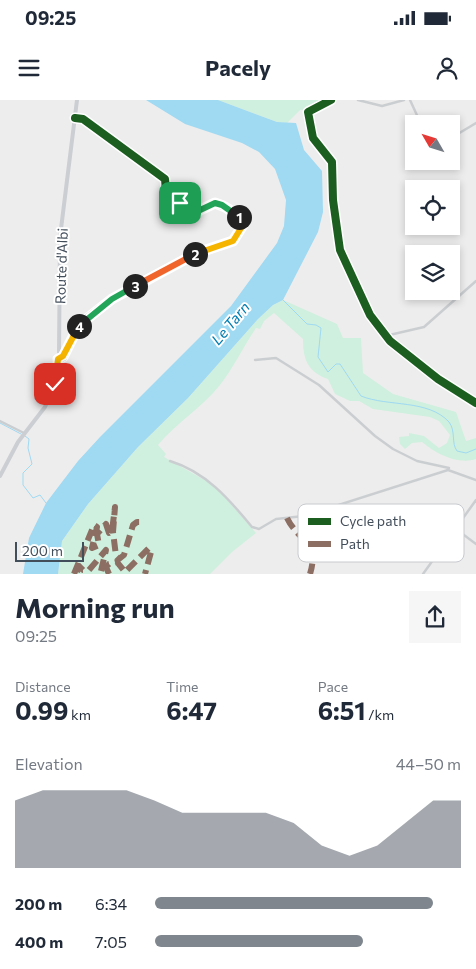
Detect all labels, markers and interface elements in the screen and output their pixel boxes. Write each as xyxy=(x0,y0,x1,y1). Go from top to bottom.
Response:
text: 09:25 xyxy=(25,6,76,29)
icon: menu xyxy=(15,54,43,82)
text: Pacely xyxy=(205,54,271,81)
icon: person xyxy=(433,54,461,82)
north arrow xyxy=(405,115,460,170)
map controls xyxy=(405,115,460,300)
button: locate xyxy=(405,180,460,235)
pin xyxy=(159,182,201,224)
icon: arrive xyxy=(166,189,194,217)
pin: 1 xyxy=(226,204,252,230)
text: 1 xyxy=(236,209,243,226)
street label: Route d'Albi xyxy=(51,228,71,304)
pin: 2 xyxy=(182,242,208,266)
button: layers xyxy=(405,245,460,300)
text: 2 xyxy=(192,246,199,263)
pin: 3 xyxy=(122,274,148,298)
text: 3 xyxy=(131,278,140,295)
water label: Le Tarn xyxy=(207,298,253,348)
pin: 4 xyxy=(66,314,92,338)
text: 4 xyxy=(75,318,84,335)
pin xyxy=(34,363,76,405)
icon: check xyxy=(41,370,69,398)
legend xyxy=(298,504,464,562)
text: Cycle path xyxy=(340,512,406,529)
text: Path xyxy=(340,535,370,552)
scale bar xyxy=(15,539,84,562)
text: 200 m xyxy=(22,542,63,559)
text: Morning run xyxy=(15,590,175,624)
button: share xyxy=(409,591,461,643)
text: 09:25 xyxy=(15,626,57,645)
text: Distance xyxy=(15,678,71,695)
text: Time xyxy=(166,678,199,695)
text: Pace xyxy=(318,678,348,695)
text: 0.99 xyxy=(15,695,68,725)
text: 6:47 xyxy=(166,695,217,725)
text: 6:51 xyxy=(318,695,366,725)
text: km xyxy=(68,706,91,723)
text: /km xyxy=(366,706,394,723)
text: Elevation xyxy=(15,754,83,773)
text: 44–50 m xyxy=(396,754,461,773)
text: 200 m xyxy=(15,894,62,913)
text: 6:34 xyxy=(95,894,127,913)
text: 400 m xyxy=(15,932,63,951)
text: 7:05 xyxy=(95,932,127,951)

